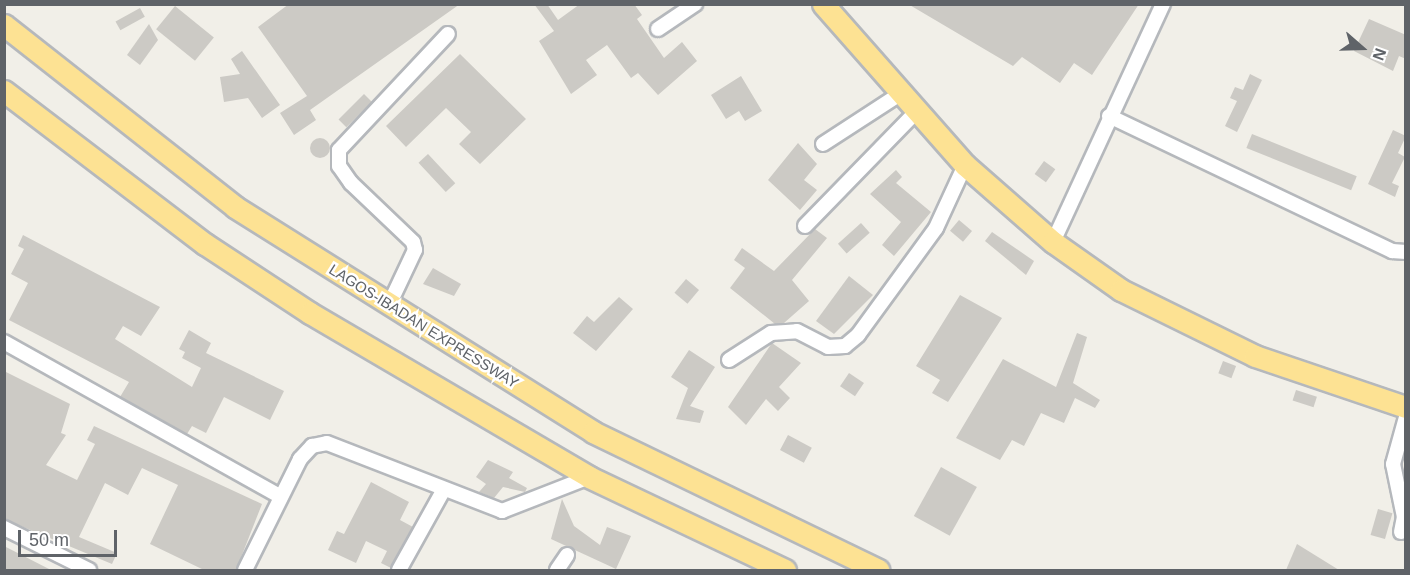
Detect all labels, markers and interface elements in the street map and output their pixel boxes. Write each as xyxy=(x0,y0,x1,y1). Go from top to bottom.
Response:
north arrow xyxy=(1332,18,1392,78)
text: N xyxy=(1369,46,1389,63)
street label: LAGOS-IBADAN EXPRESSWAY xyxy=(326,260,522,392)
scale bar xyxy=(21,518,120,556)
text: 50 m xyxy=(29,530,69,550)

